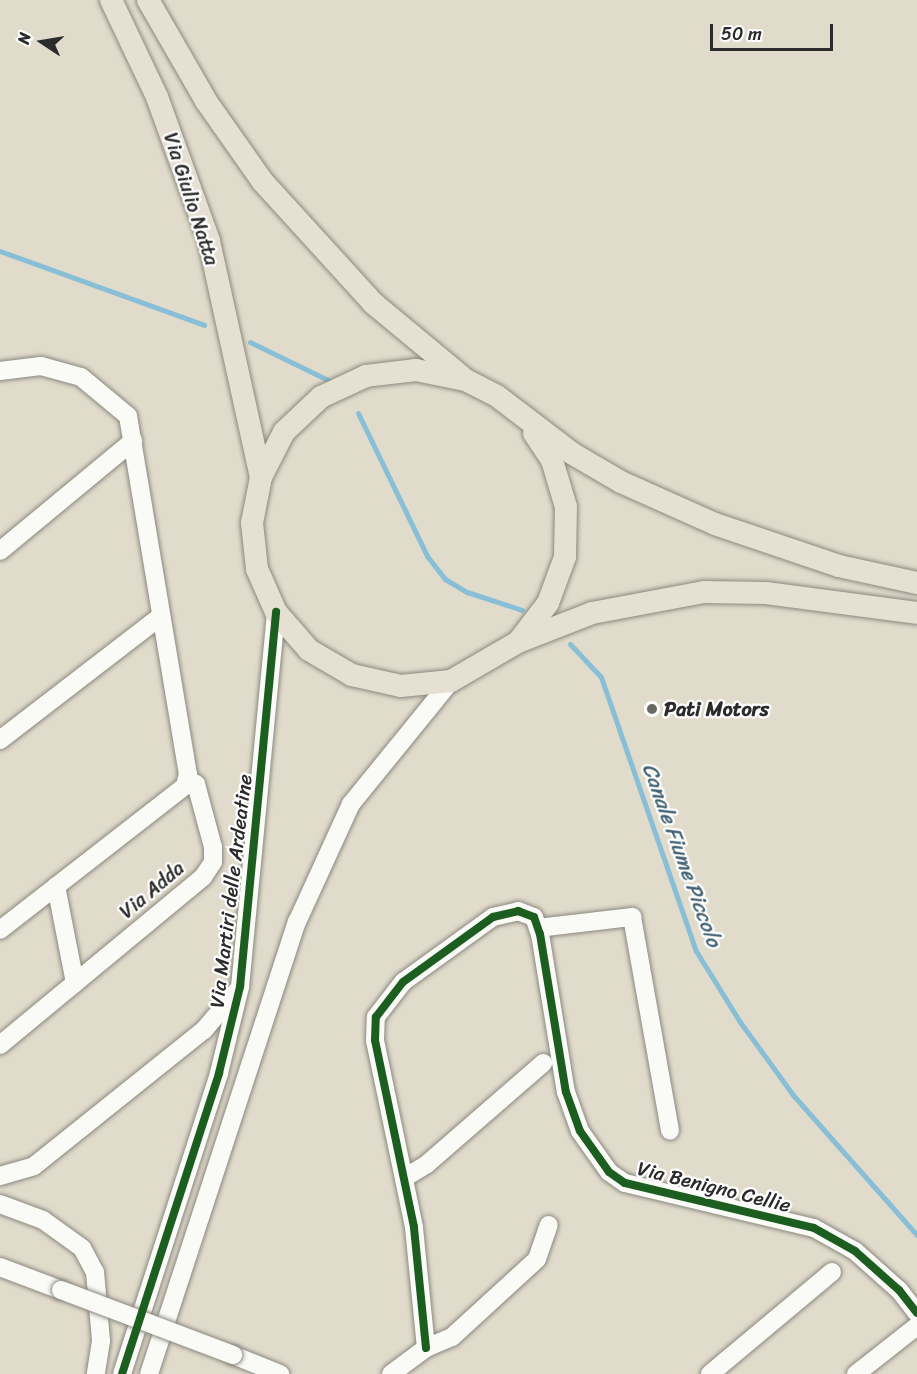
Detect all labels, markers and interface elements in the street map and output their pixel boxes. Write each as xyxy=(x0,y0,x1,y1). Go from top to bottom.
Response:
north arrow xyxy=(12,12,72,72)
scale bar xyxy=(713,12,836,50)
text: 50 m xyxy=(721,18,762,50)
text: N xyxy=(9,30,39,47)
street label: Via Giulio Natta xyxy=(158,129,224,269)
place label: Pati Motors xyxy=(664,697,767,721)
marker: Pati Motors xyxy=(645,702,659,716)
water label: Canale Fiume Piccolo xyxy=(637,760,727,950)
street label: Via Martiri delle Ardeatine xyxy=(205,773,257,1009)
street label: Via Adda xyxy=(115,856,189,924)
street label: Via Benigno Cellie xyxy=(635,1156,793,1218)

